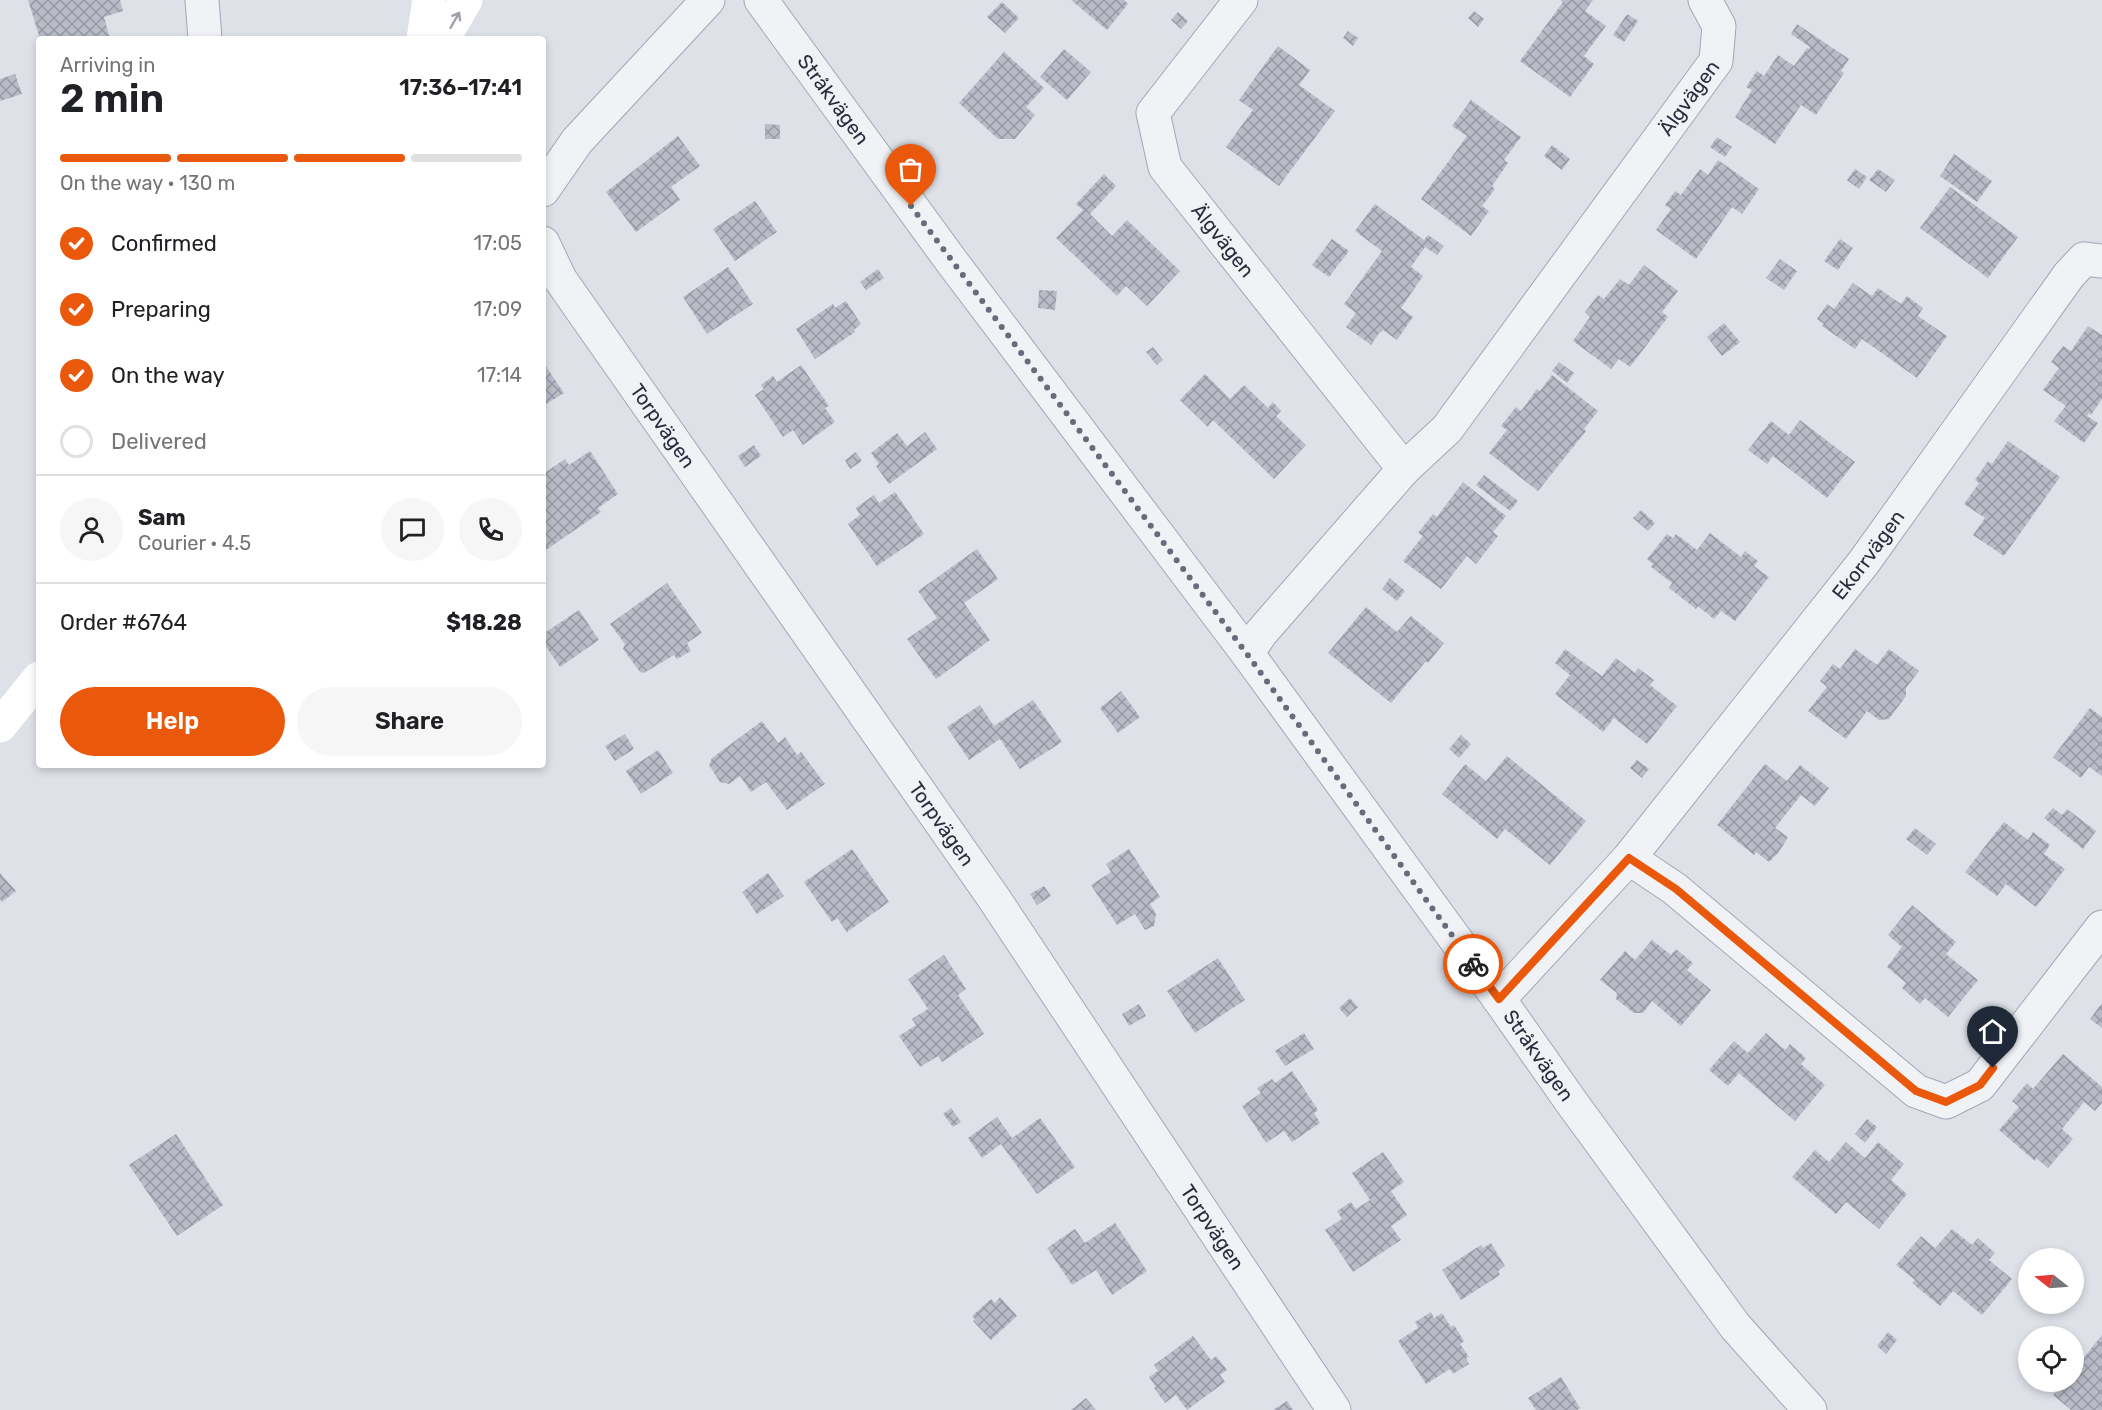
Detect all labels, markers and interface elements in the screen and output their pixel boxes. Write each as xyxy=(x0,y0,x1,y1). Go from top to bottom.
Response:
one-way arrow xyxy=(449,11,461,28)
street label: Stråkvägen xyxy=(793,49,874,149)
text: Arriving in xyxy=(60,53,155,77)
street label: Älgvägen xyxy=(1654,55,1725,140)
text: 17:36–17:41 xyxy=(399,74,522,101)
text: 2 min xyxy=(60,76,164,122)
pin xyxy=(885,144,936,206)
icon: bag xyxy=(894,153,927,186)
text: On the way · 130 m xyxy=(60,171,235,195)
street label: Älgvägen xyxy=(1187,199,1259,282)
icon: check xyxy=(60,227,93,260)
text: Confirmed xyxy=(111,230,217,257)
text: 17:05 xyxy=(473,231,522,255)
icon: check xyxy=(60,293,93,326)
text: Preparing xyxy=(111,296,211,323)
text: 17:09 xyxy=(474,297,522,321)
icon: check xyxy=(60,359,93,392)
text: On the way xyxy=(111,362,225,389)
text: 17:14 xyxy=(477,363,522,387)
street label: Torpvägen xyxy=(625,379,701,472)
text: Delivered xyxy=(111,428,207,455)
button: person xyxy=(60,498,123,561)
button: chat xyxy=(381,498,444,561)
button: phone xyxy=(459,498,522,561)
text: Sam xyxy=(138,504,186,531)
street label: Ekorrvägen xyxy=(1827,505,1909,604)
text: Courier · 4.5 xyxy=(138,531,251,555)
text: Order #6764 xyxy=(60,609,187,636)
text: $18.28 xyxy=(446,609,522,636)
button: Help xyxy=(60,687,285,756)
button: Share xyxy=(297,687,522,756)
street label: Torpvägen xyxy=(904,777,979,871)
courier xyxy=(1443,934,1503,994)
icon: bike xyxy=(1457,948,1490,981)
street label: Stråkvägen xyxy=(1498,1005,1579,1106)
pin xyxy=(1967,1006,2018,1068)
icon: home xyxy=(1976,1015,2009,1048)
street label: Torpvägen xyxy=(1176,1180,1249,1274)
north arrow xyxy=(2018,1248,2084,1314)
map controls xyxy=(2018,1248,2084,1392)
button: locate xyxy=(2018,1326,2084,1392)

